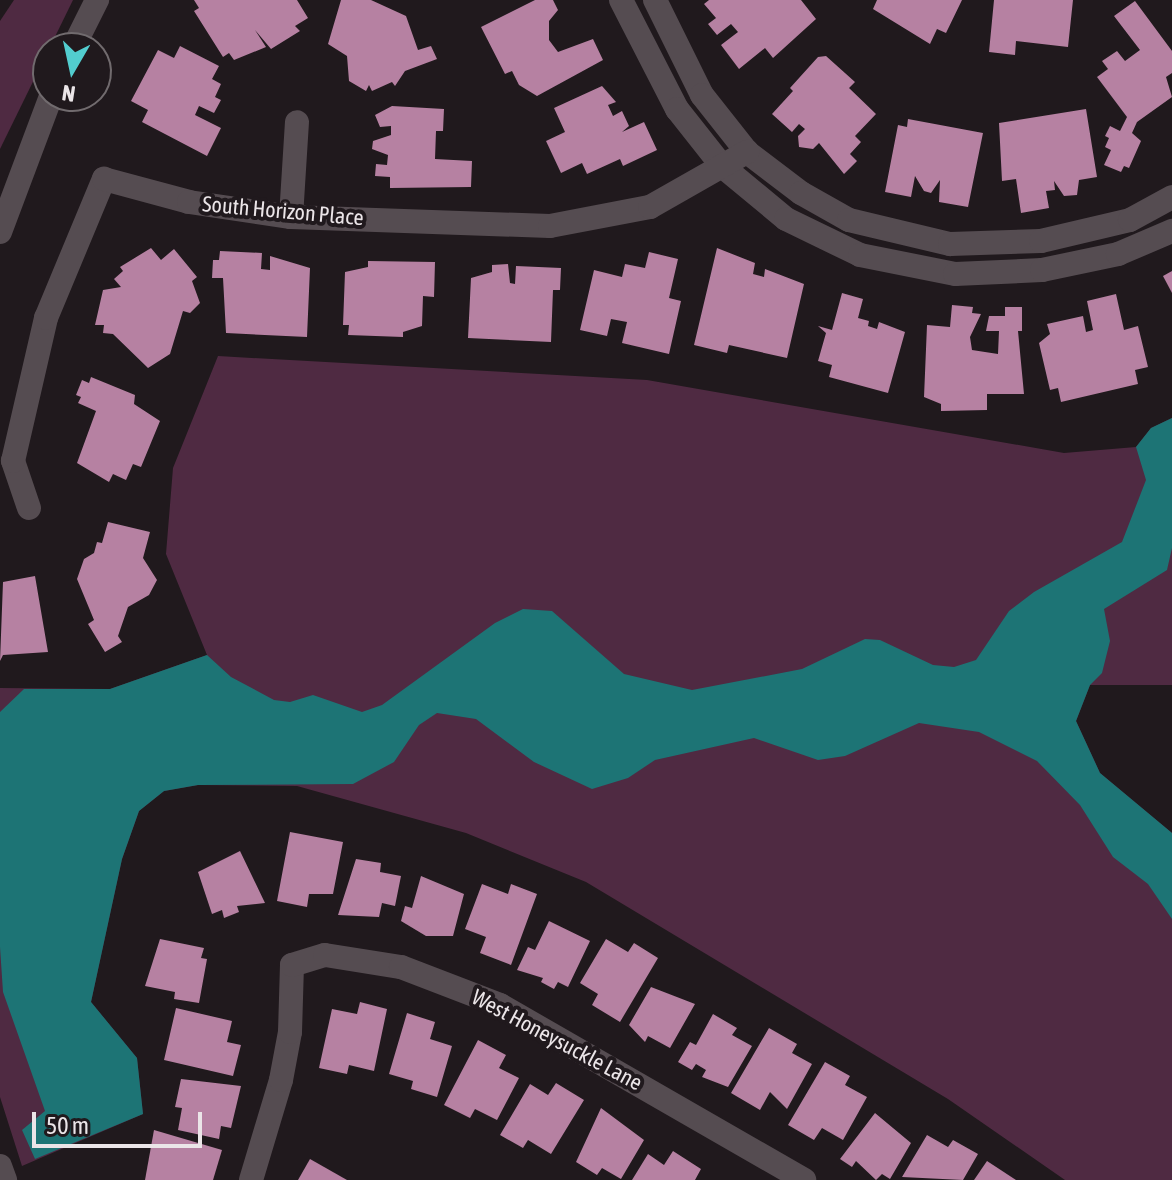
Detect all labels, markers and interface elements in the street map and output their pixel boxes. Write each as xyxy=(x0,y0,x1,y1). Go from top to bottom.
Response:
north arrow xyxy=(32,32,112,112)
text: N xyxy=(60,80,77,108)
street label: South Horizon Place xyxy=(201,191,365,231)
street label: West Honeysuckle Lane xyxy=(467,984,647,1096)
scale bar xyxy=(36,1096,206,1146)
text: 50 m xyxy=(46,1112,89,1139)

